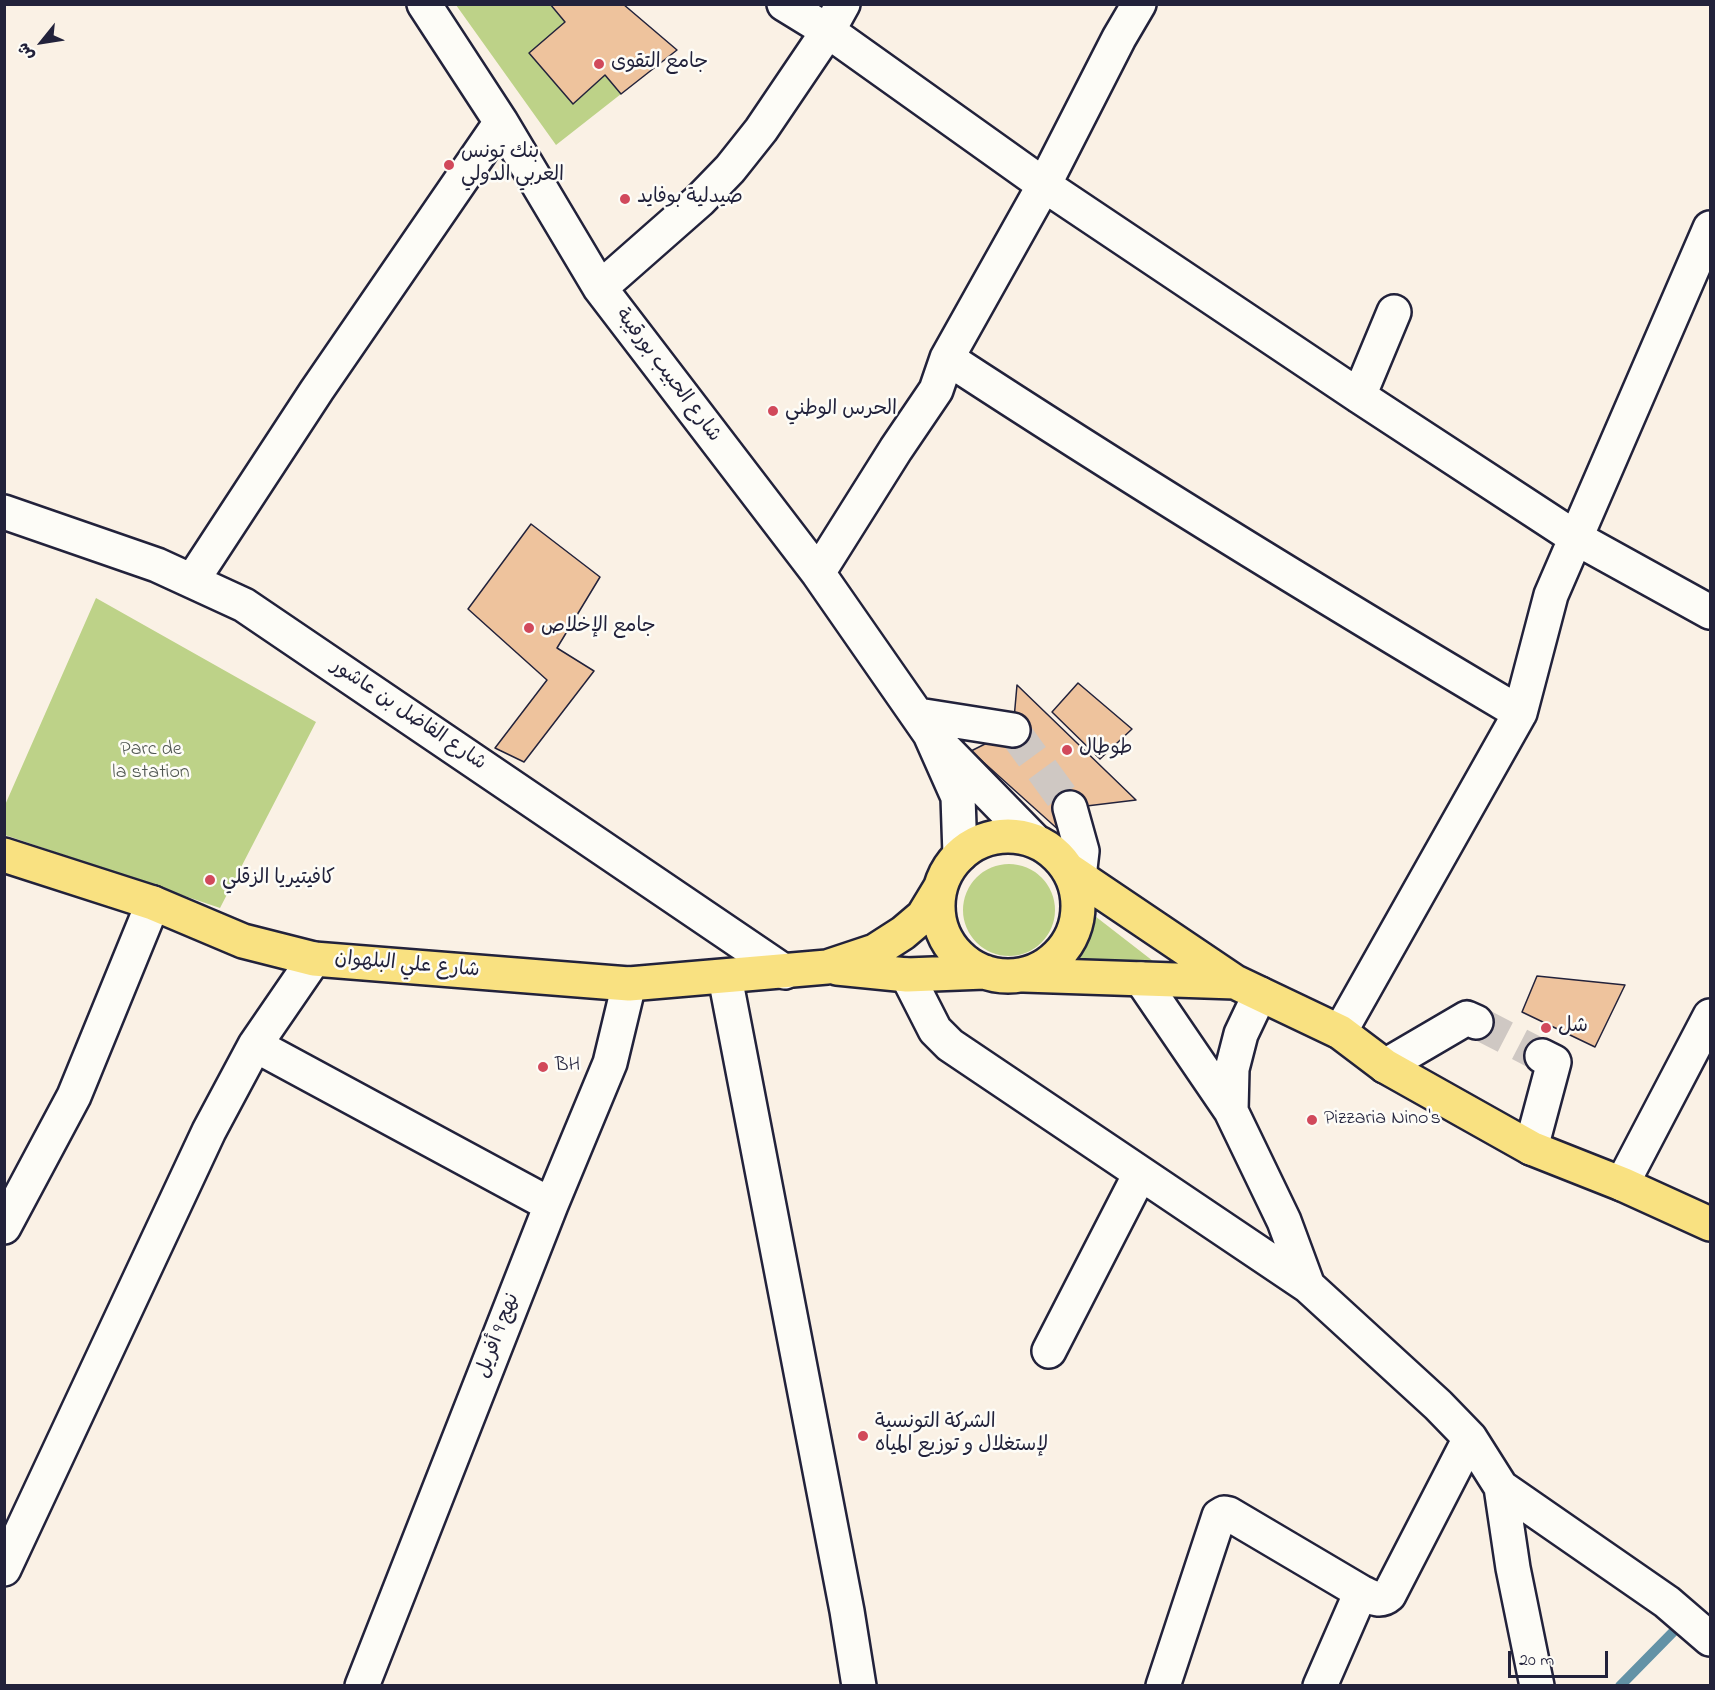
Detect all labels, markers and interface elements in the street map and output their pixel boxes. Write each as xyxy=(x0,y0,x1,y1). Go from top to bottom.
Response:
north arrow xyxy=(12,12,72,72)
text: ش xyxy=(12,37,41,65)
place label: جامع التقوى xyxy=(611,52,708,76)
marker: جامع التقوى xyxy=(592,57,606,71)
place label: بنك تونس العربي الدولي xyxy=(461,142,564,189)
marker: بنك تونس العربي الدولي xyxy=(442,158,456,172)
place label: صيدلية بوفايد xyxy=(637,187,743,211)
marker: صيدلية بوفايد xyxy=(618,192,632,206)
street label: شارع الحبيب بورقيبة xyxy=(609,304,725,448)
place label: الحرس الوطني xyxy=(785,399,897,423)
marker: الحرس الوطني xyxy=(766,404,780,418)
place label: جامع الإخلاص xyxy=(541,616,656,640)
marker: جامع الإخلاص xyxy=(522,621,536,635)
street label: شارع الفاضل بن عاشور xyxy=(326,655,490,777)
place label: طوطال xyxy=(1079,738,1132,762)
park label: Parc de la station xyxy=(112,739,190,786)
marker: طوطال xyxy=(1060,743,1074,757)
place label: كافيتيريا الزقلي xyxy=(222,868,335,892)
marker: كافيتيريا الزقلي xyxy=(203,873,217,887)
street label: شارع علي البلهوان xyxy=(334,948,480,984)
place label: شل xyxy=(1558,1016,1588,1040)
marker: شل xyxy=(1539,1021,1553,1035)
place label: BH xyxy=(555,1055,580,1079)
marker: BH xyxy=(536,1060,550,1074)
place label: Pizzaria Nino's xyxy=(1324,1108,1441,1132)
marker: Pizzaria Nino's xyxy=(1305,1113,1319,1127)
street label: نهج 9 أفريل xyxy=(472,1290,526,1382)
place label: الشركة التونسية لإستغلال و توزيع المياه xyxy=(875,1412,1048,1459)
marker: الشركة التونسية لإستغلال و توزيع المياه xyxy=(856,1429,870,1443)
scale bar xyxy=(1511,1639,1612,1677)
text: 20 m xyxy=(1519,1648,1554,1674)

